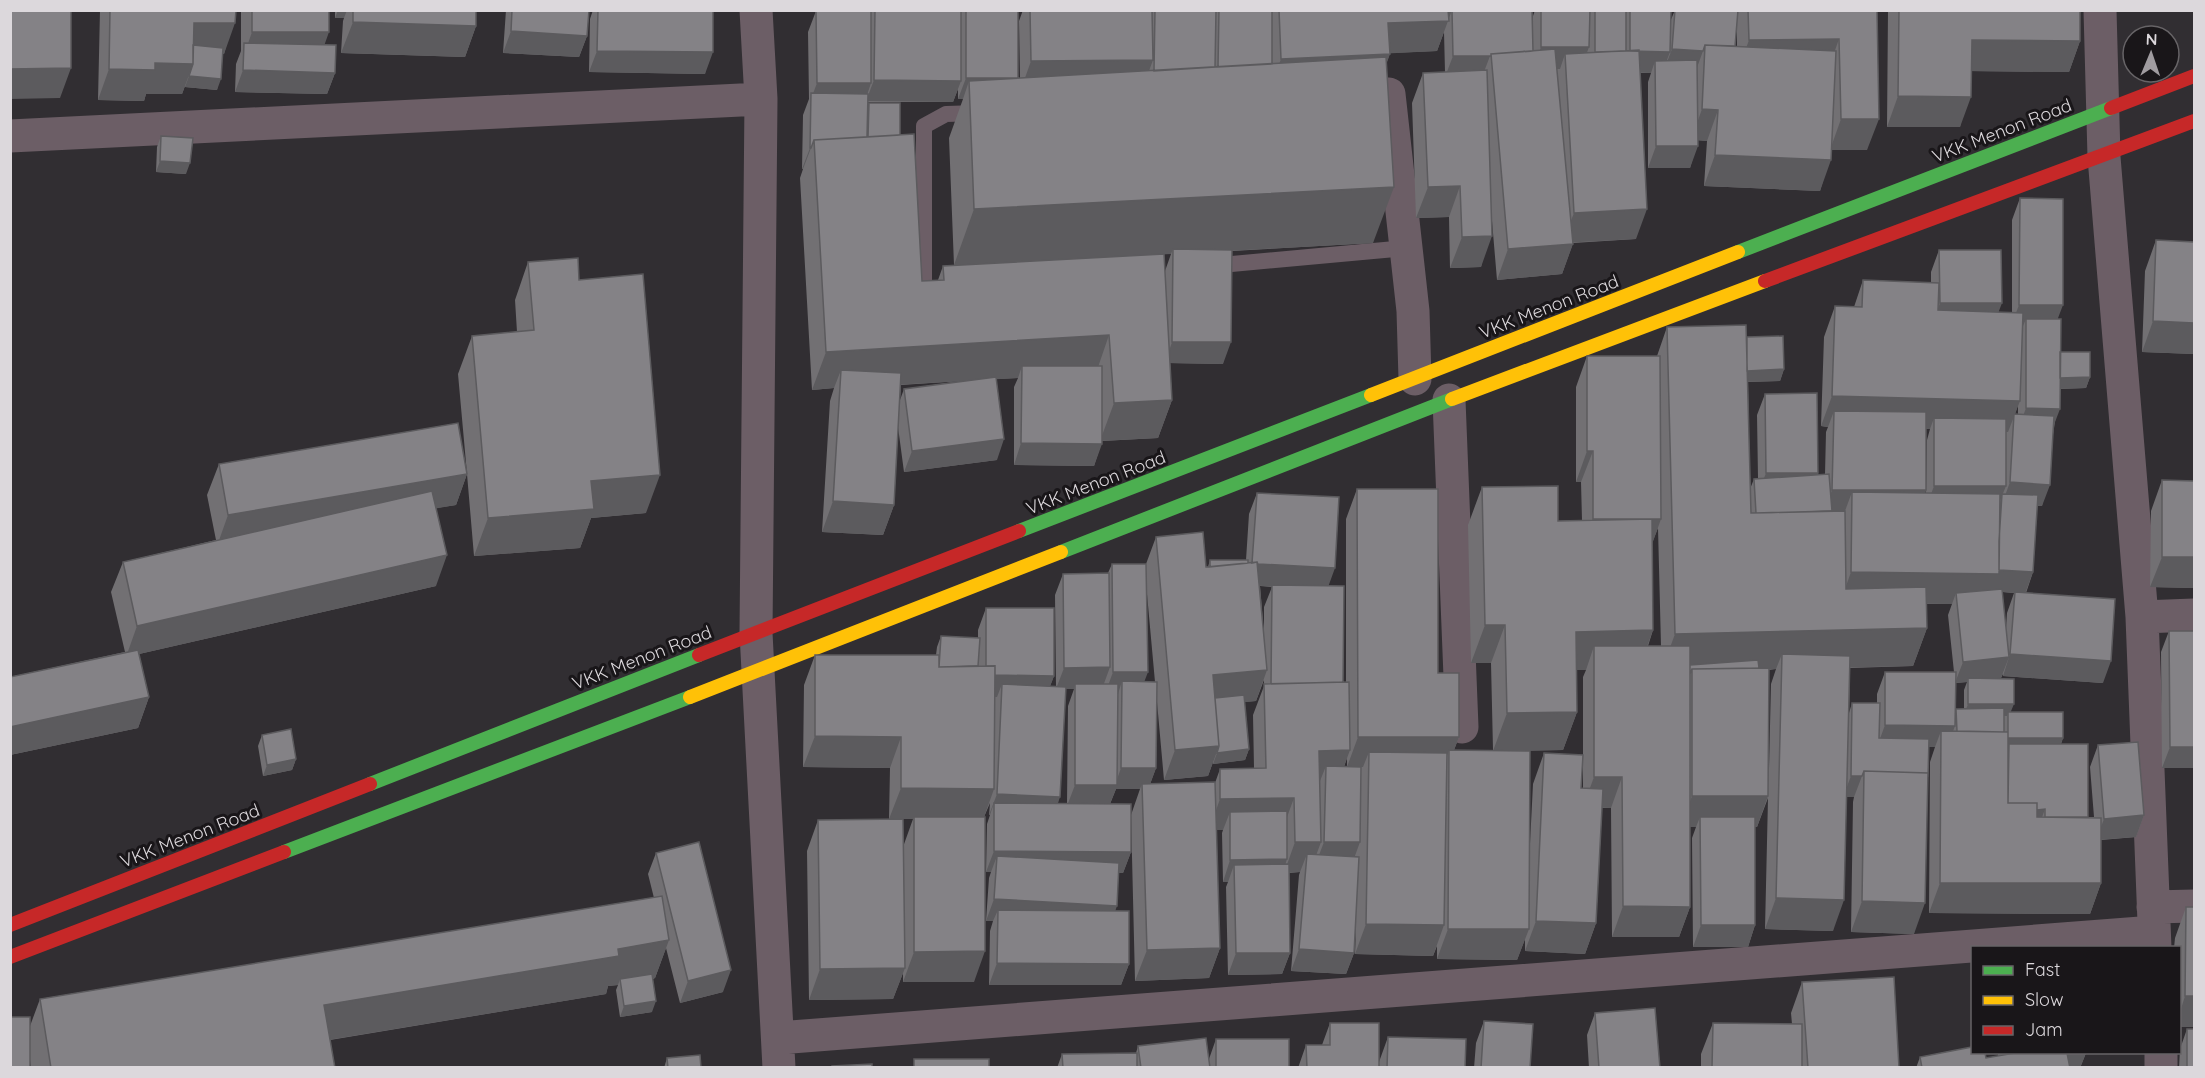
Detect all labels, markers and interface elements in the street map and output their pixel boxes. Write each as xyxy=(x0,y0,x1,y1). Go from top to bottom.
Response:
north arrow xyxy=(2121,24,2181,84)
text: N xyxy=(2145,29,2158,49)
street label: VKK Menon Road xyxy=(1929,93,2075,168)
street label: VKK Menon Road xyxy=(1476,269,1622,344)
street label: VKK Menon Road xyxy=(1023,445,1169,520)
street label: VKK Menon Road xyxy=(569,620,715,695)
street label: VKK Menon Road xyxy=(117,798,263,873)
legend xyxy=(1971,946,2181,1054)
text: Fast xyxy=(2025,958,2060,981)
text: Slow xyxy=(2025,988,2063,1011)
text: Jam xyxy=(2025,1018,2063,1041)

